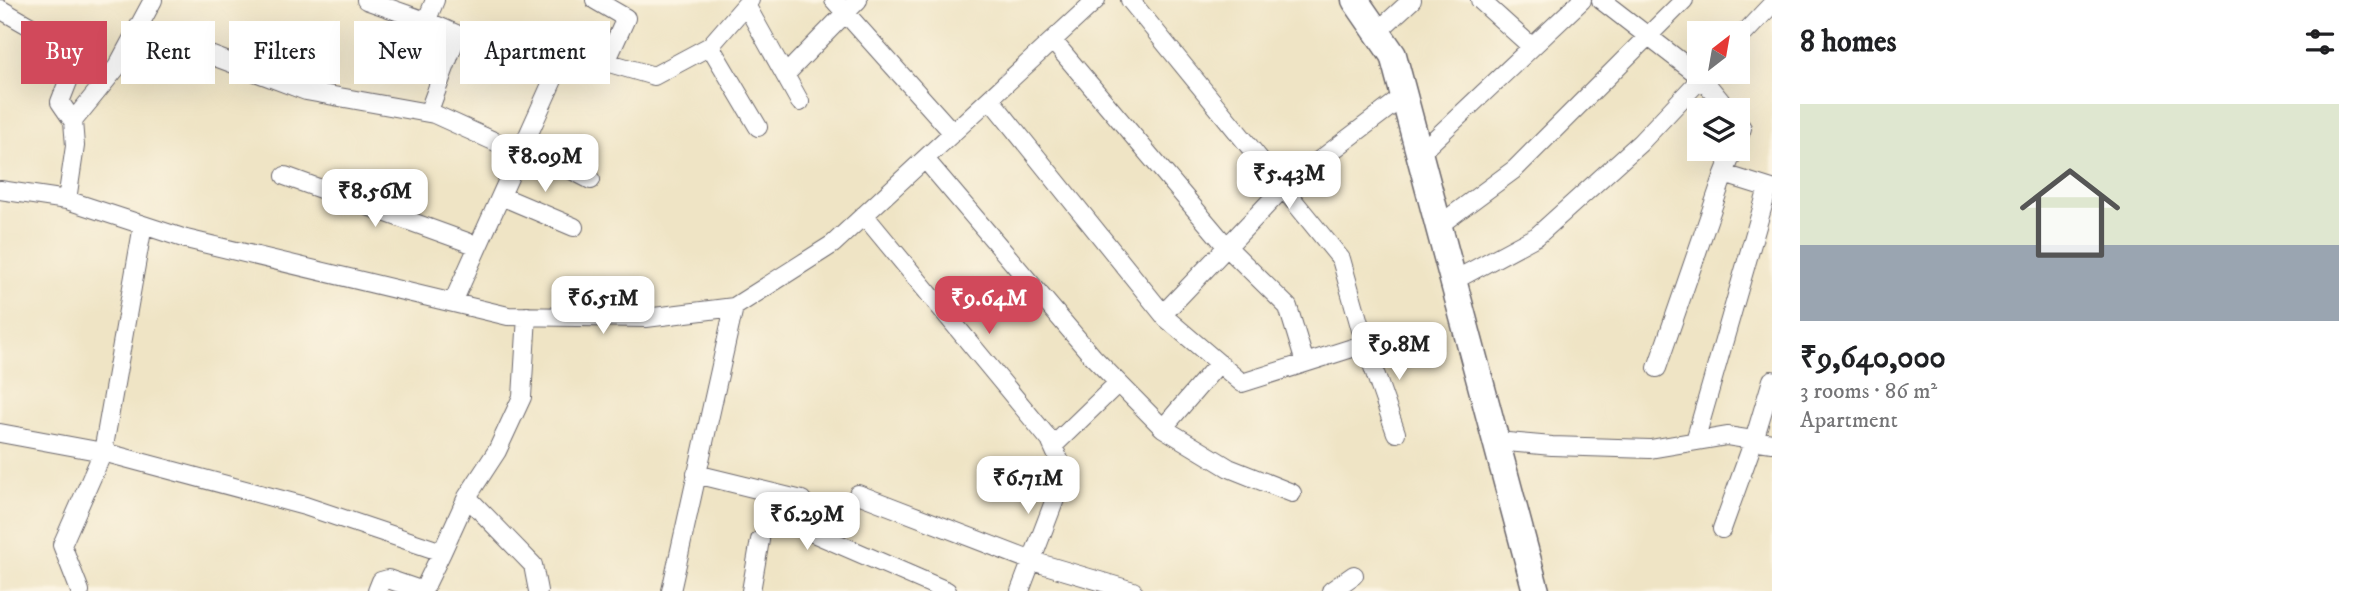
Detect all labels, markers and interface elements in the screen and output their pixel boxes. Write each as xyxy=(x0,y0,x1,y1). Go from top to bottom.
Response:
chip: Buy xyxy=(21,21,107,84)
chip: Rent xyxy=(121,21,215,84)
chip: Filters xyxy=(229,21,340,84)
chip: New xyxy=(354,21,446,84)
chip: Apartment xyxy=(460,21,610,84)
north arrow xyxy=(1687,21,1750,84)
map controls xyxy=(1687,21,1750,161)
icon: filters xyxy=(2301,23,2339,61)
text: 8 homes xyxy=(1800,24,1897,61)
button: layers xyxy=(1687,98,1750,161)
pin: ₹8.09M xyxy=(488,134,602,194)
text: ₹8.09M xyxy=(508,142,583,171)
icon: home xyxy=(2007,150,2133,276)
pin: ₹5.43M xyxy=(1232,152,1346,211)
text: ₹5.43M xyxy=(1253,159,1325,188)
pin: ₹8.56M xyxy=(318,170,432,229)
text: ₹8.56M xyxy=(338,177,412,206)
pin: ₹6.51M xyxy=(546,276,660,336)
pin: ₹9.64M xyxy=(932,276,1046,336)
text: ₹6.51M xyxy=(567,284,639,313)
text: ₹9.64M xyxy=(951,284,1027,313)
pin: ₹9.8M xyxy=(1350,322,1448,382)
text: ₹9.8M xyxy=(1368,330,1430,359)
text: ₹9,640,000 xyxy=(1800,340,1946,377)
text: 3 rooms · 86 m² xyxy=(1800,377,1937,406)
text: Apartment xyxy=(1800,406,1898,435)
pin: ₹6.71M xyxy=(971,456,1085,516)
text: ₹6.71M xyxy=(993,464,1063,493)
pin: ₹6.29M xyxy=(750,492,864,552)
text: ₹6.29M xyxy=(770,500,844,529)

